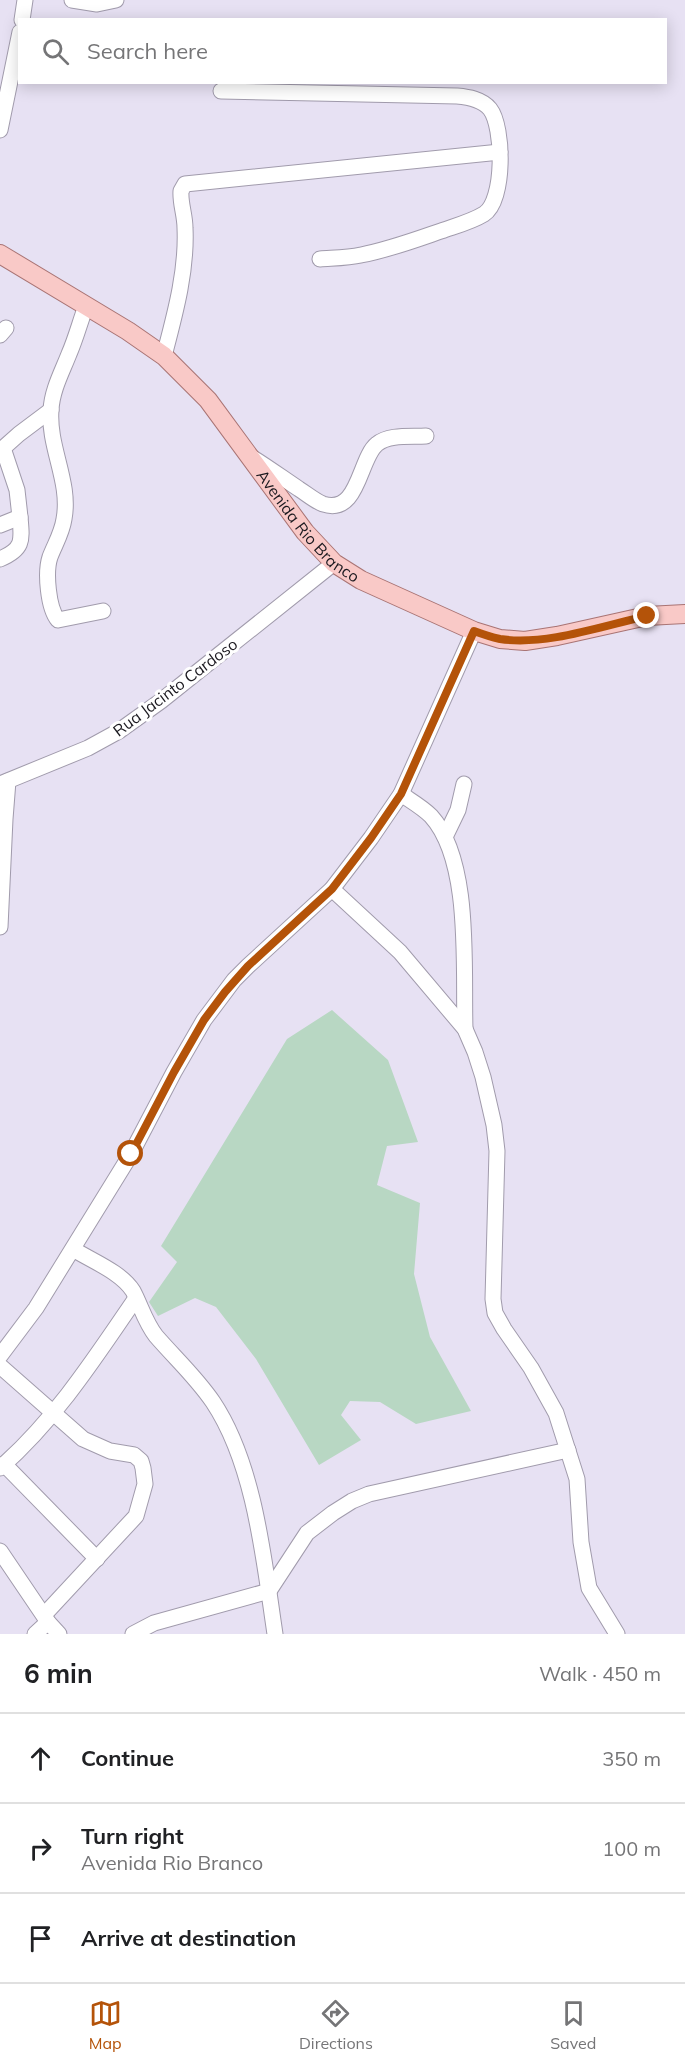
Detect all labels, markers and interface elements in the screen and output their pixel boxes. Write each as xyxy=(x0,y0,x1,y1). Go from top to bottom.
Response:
search box xyxy=(18,18,667,84)
icon: search xyxy=(39,35,72,68)
text: Search here xyxy=(87,37,208,65)
street label: Avenida Rio Branco xyxy=(252,466,363,586)
route end xyxy=(633,602,659,628)
street label: Rua Jacinto Cardoso xyxy=(109,634,241,740)
route start xyxy=(117,1140,143,1166)
text: 6 min xyxy=(24,1657,93,1690)
text: Walk · 450 m xyxy=(539,1661,661,1686)
icon: ahead xyxy=(24,1742,57,1775)
text: Continue xyxy=(81,1744,174,1772)
text: 350 m xyxy=(602,1746,661,1771)
text: Turn right xyxy=(81,1822,184,1850)
icon: right xyxy=(24,1832,57,1865)
text: 100 m xyxy=(602,1836,661,1861)
text: Avenida Rio Branco xyxy=(81,1850,263,1875)
icon: arrive xyxy=(24,1922,57,1955)
text: Arrive at destination xyxy=(81,1924,296,1952)
tab: Map xyxy=(89,1997,122,2053)
tab: Directions xyxy=(299,1997,373,2053)
tab: Saved xyxy=(550,1997,596,2053)

